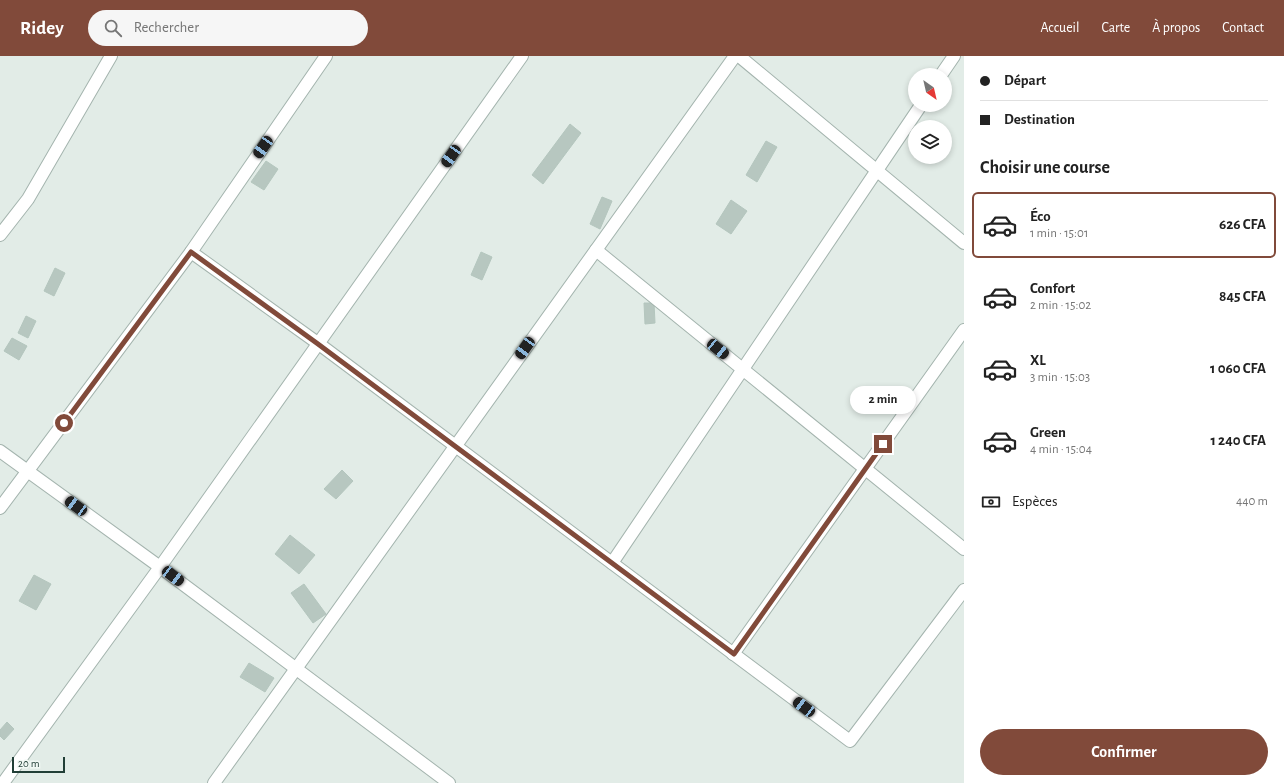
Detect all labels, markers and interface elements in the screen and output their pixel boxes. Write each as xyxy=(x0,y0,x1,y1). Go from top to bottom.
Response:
search box xyxy=(88,10,368,46)
icon: search xyxy=(102,17,124,39)
text: Ridey xyxy=(20,19,64,38)
text: Rechercher xyxy=(134,20,199,35)
text: Accueil xyxy=(1040,21,1079,35)
text: Carte xyxy=(1101,21,1130,35)
text: À propos xyxy=(1152,21,1200,35)
text: Contact xyxy=(1222,21,1264,35)
north arrow xyxy=(908,68,952,112)
map controls xyxy=(908,68,952,164)
text: Départ xyxy=(1004,73,1046,88)
text: Destination xyxy=(1004,112,1075,127)
button: layers xyxy=(908,120,952,164)
car xyxy=(251,134,275,160)
car xyxy=(439,143,463,169)
text: Choisir une course xyxy=(980,159,1110,177)
icon: car xyxy=(982,207,1018,243)
text: Éco xyxy=(1030,209,1051,224)
text: 626 CFA xyxy=(1219,217,1266,232)
text: 1 min · 15:01 xyxy=(1030,227,1088,240)
icon: car xyxy=(982,279,1018,315)
text: Confort xyxy=(1030,281,1075,296)
text: 845 CFA xyxy=(1219,289,1266,304)
text: 2 min · 15:02 xyxy=(1030,299,1091,312)
car xyxy=(513,335,537,361)
car xyxy=(705,337,731,361)
icon: car xyxy=(982,351,1018,387)
text: XL xyxy=(1030,353,1046,368)
text: 1 060 CFA xyxy=(1210,361,1266,376)
text: 3 min · 15:03 xyxy=(1030,371,1090,384)
callout: 2 min xyxy=(850,386,916,414)
text: 2 min xyxy=(869,393,897,406)
route start xyxy=(55,414,73,432)
icon: car xyxy=(982,423,1018,459)
text: Green xyxy=(1030,425,1066,440)
text: 1 240 CFA xyxy=(1210,433,1266,448)
route end xyxy=(874,435,892,453)
text: 4 min · 15:04 xyxy=(1030,443,1092,456)
icon: cash xyxy=(980,491,1002,513)
car xyxy=(63,494,89,518)
text: Espèces xyxy=(1012,494,1058,509)
text: 440 m xyxy=(1236,495,1268,508)
car xyxy=(160,564,186,588)
car xyxy=(791,695,817,719)
button: Confirmer xyxy=(980,729,1268,775)
scale bar xyxy=(12,755,65,774)
text: 20 m xyxy=(18,758,39,769)

